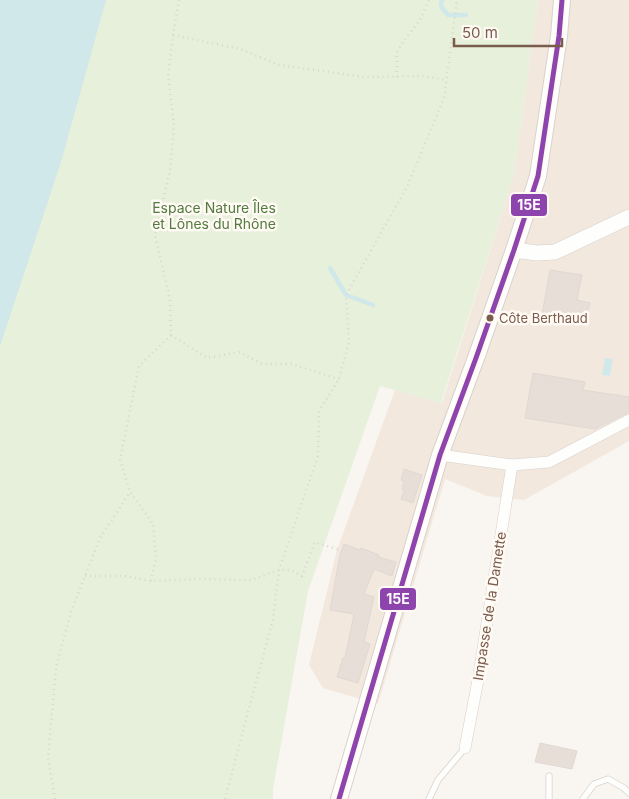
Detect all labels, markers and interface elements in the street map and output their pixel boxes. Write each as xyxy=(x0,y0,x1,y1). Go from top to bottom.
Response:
scale bar xyxy=(454,15,562,47)
text: 50 m xyxy=(462,23,498,42)
line badge: 15E xyxy=(510,193,548,217)
text: 15E xyxy=(517,196,541,213)
park label: Espace Nature Îles et Lônes du Rhône xyxy=(152,199,276,232)
place label: Côte Berthaud xyxy=(499,310,588,326)
marker: Côte Berthaud xyxy=(485,313,495,323)
street label: Impasse de la Damette xyxy=(469,530,509,682)
line badge: 15E xyxy=(379,587,417,611)
text: 15E xyxy=(386,590,410,607)

